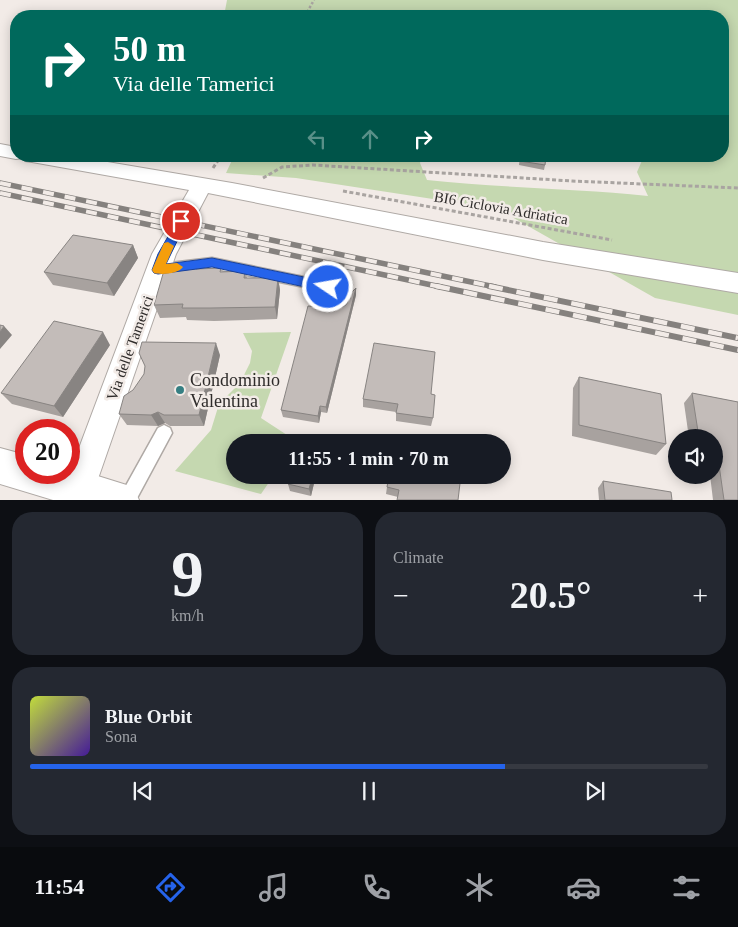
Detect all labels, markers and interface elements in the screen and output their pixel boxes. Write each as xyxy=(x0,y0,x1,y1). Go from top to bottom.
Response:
icon: right xyxy=(30,30,95,95)
text: 50 m xyxy=(113,30,186,69)
text: Via delle Tamerici xyxy=(113,71,275,96)
icon: left xyxy=(303,125,331,153)
icon: ahead xyxy=(356,125,384,153)
icon: right xyxy=(409,125,437,153)
street label: BI6 Ciclovia Adriatica xyxy=(433,188,570,228)
pin xyxy=(160,200,202,242)
icon: arrive xyxy=(167,207,195,235)
position arrow xyxy=(301,260,353,312)
street label: Via delle Tamerici xyxy=(104,293,156,403)
place label: Condominio Valentina xyxy=(190,370,280,411)
marker: Condominio Valentina xyxy=(174,384,186,396)
speed limit sign: 20 xyxy=(15,419,80,484)
map controls xyxy=(668,429,723,484)
button: sound xyxy=(668,429,723,484)
text: 11:55 · 1 min · 70 m xyxy=(288,448,449,469)
text: 9 xyxy=(171,538,204,610)
text: Climate xyxy=(393,549,444,566)
text: 20.5° xyxy=(510,574,591,616)
text: − xyxy=(393,580,409,611)
text: + xyxy=(692,580,708,611)
text: km/h xyxy=(171,607,204,624)
text: Blue Orbit xyxy=(105,706,192,727)
text: Sona xyxy=(105,728,137,745)
icon: previous xyxy=(129,777,157,805)
icon: pause xyxy=(355,777,383,805)
icon: next xyxy=(581,777,609,805)
icon: directions xyxy=(153,870,188,905)
icon: music xyxy=(256,870,291,905)
icon: phone xyxy=(359,870,394,905)
icon: climate xyxy=(462,870,497,905)
icon: car xyxy=(566,870,601,905)
icon: filters xyxy=(669,870,704,905)
text: 11:54 xyxy=(34,874,84,899)

